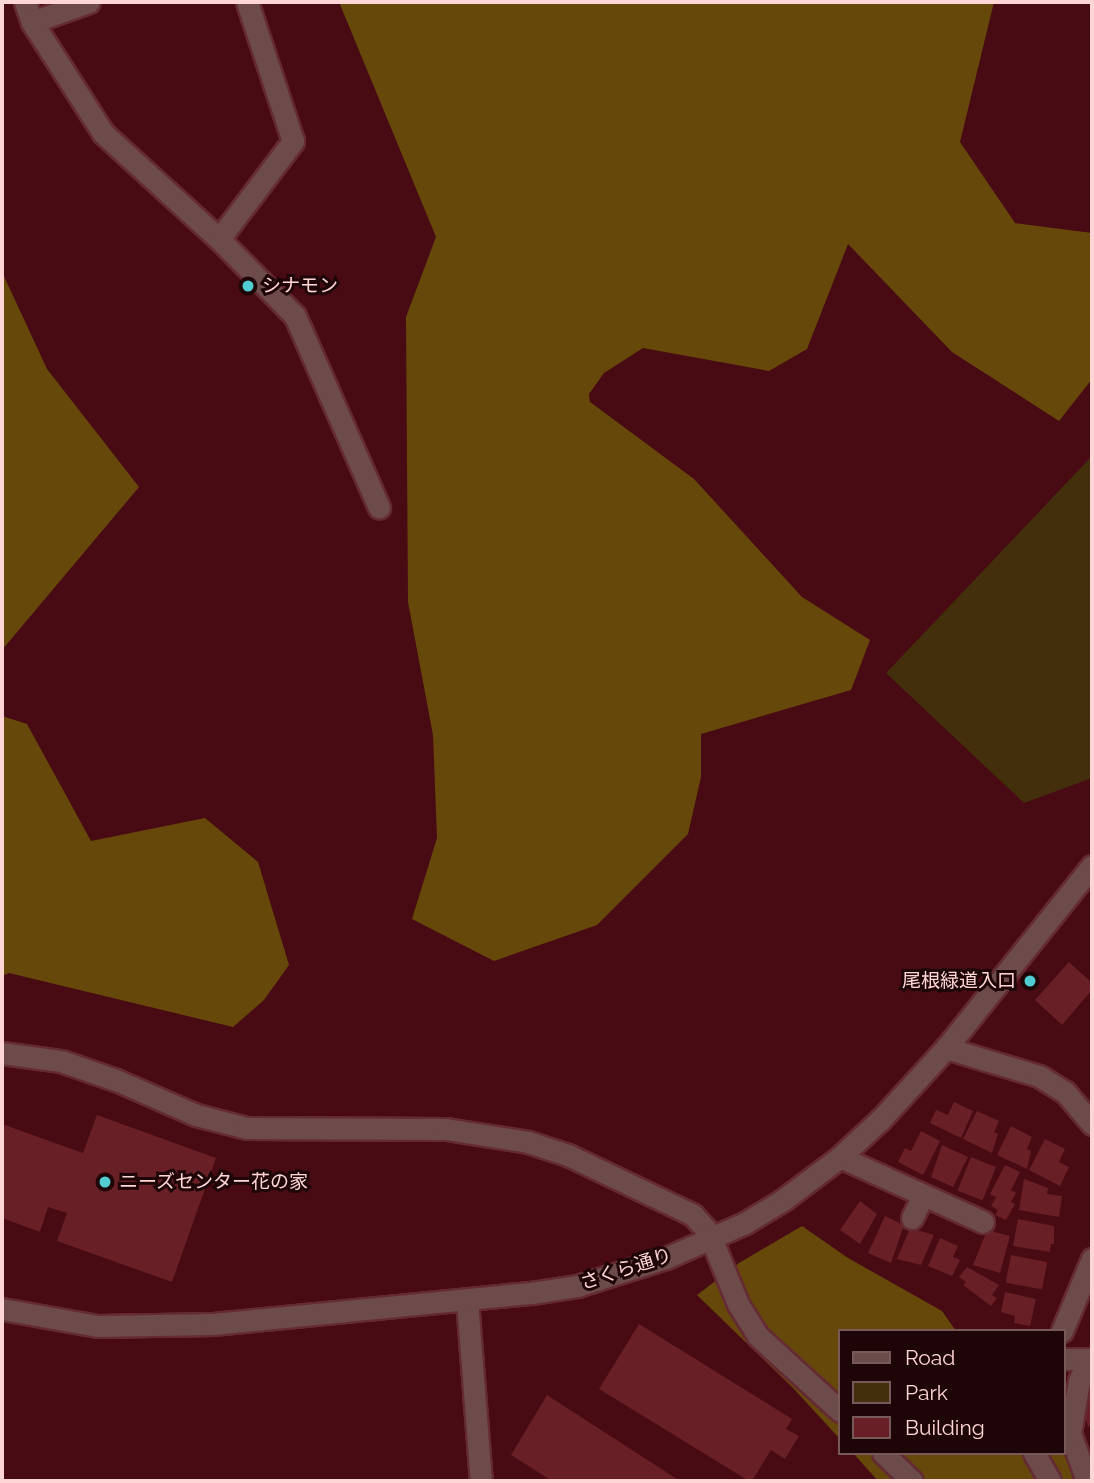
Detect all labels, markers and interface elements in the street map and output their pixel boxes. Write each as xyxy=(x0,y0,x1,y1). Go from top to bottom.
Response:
place label: シナモン xyxy=(262,275,338,297)
marker: シナモン xyxy=(240,278,256,294)
place label: 尾根緑道入口 xyxy=(902,970,1016,992)
marker: 尾根緑道入口 xyxy=(1022,973,1038,989)
place label: ニーズセンター花の家 xyxy=(119,1171,309,1193)
marker: ニーズセンター花の家 xyxy=(97,1174,113,1190)
street label: さくら通り xyxy=(577,1243,675,1295)
legend xyxy=(838,1329,1066,1455)
text: Road xyxy=(905,1345,955,1370)
text: Park xyxy=(905,1380,948,1405)
text: Building xyxy=(905,1415,985,1440)

